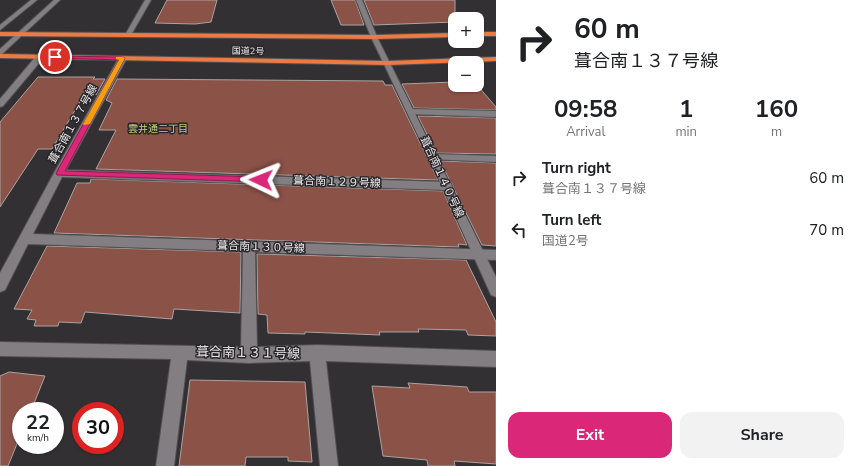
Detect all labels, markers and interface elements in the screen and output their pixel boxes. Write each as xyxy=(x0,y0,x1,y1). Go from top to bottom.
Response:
text: 60 m xyxy=(574,10,640,48)
map controls xyxy=(448,12,484,92)
button: + xyxy=(448,12,484,48)
icon: right xyxy=(508,16,560,68)
pin xyxy=(38,40,72,74)
street label: 国道2号 xyxy=(232,45,264,57)
icon: arrive xyxy=(44,46,66,68)
text: 葺合南１３７号線 xyxy=(574,49,718,73)
button: − xyxy=(448,56,484,92)
street label: 葺合南１３７号線 xyxy=(45,82,101,166)
text: 09:58 xyxy=(554,93,617,125)
text: 1 xyxy=(679,93,693,125)
text: 160 xyxy=(755,93,798,125)
district label: 雲井通二丁目 xyxy=(128,122,188,136)
text: Arrival xyxy=(566,123,605,141)
text: min xyxy=(675,123,697,141)
text: m xyxy=(771,123,782,141)
street label: 葺合南１４０号線 xyxy=(417,134,467,220)
text: Turn right xyxy=(542,158,611,178)
position arrow xyxy=(240,159,282,201)
icon: right xyxy=(508,167,530,189)
text: 60 m xyxy=(809,168,844,188)
street label: 葺合南１２９号線 xyxy=(293,173,381,191)
text: 葺合南１３７号線 xyxy=(542,180,646,198)
text: Turn left xyxy=(542,210,601,230)
icon: left xyxy=(508,219,530,241)
text: 70 m xyxy=(809,220,844,240)
text: 国道2号 xyxy=(542,232,589,250)
street label: 葺合南１３０号線 xyxy=(217,238,305,256)
street label: 葺合南１３１号線 xyxy=(196,343,300,363)
speed limit sign: 30 xyxy=(72,402,124,454)
text: 22 xyxy=(26,409,50,436)
button: Exit xyxy=(508,412,672,458)
button: Share xyxy=(680,412,844,458)
text: km/h xyxy=(27,431,49,445)

